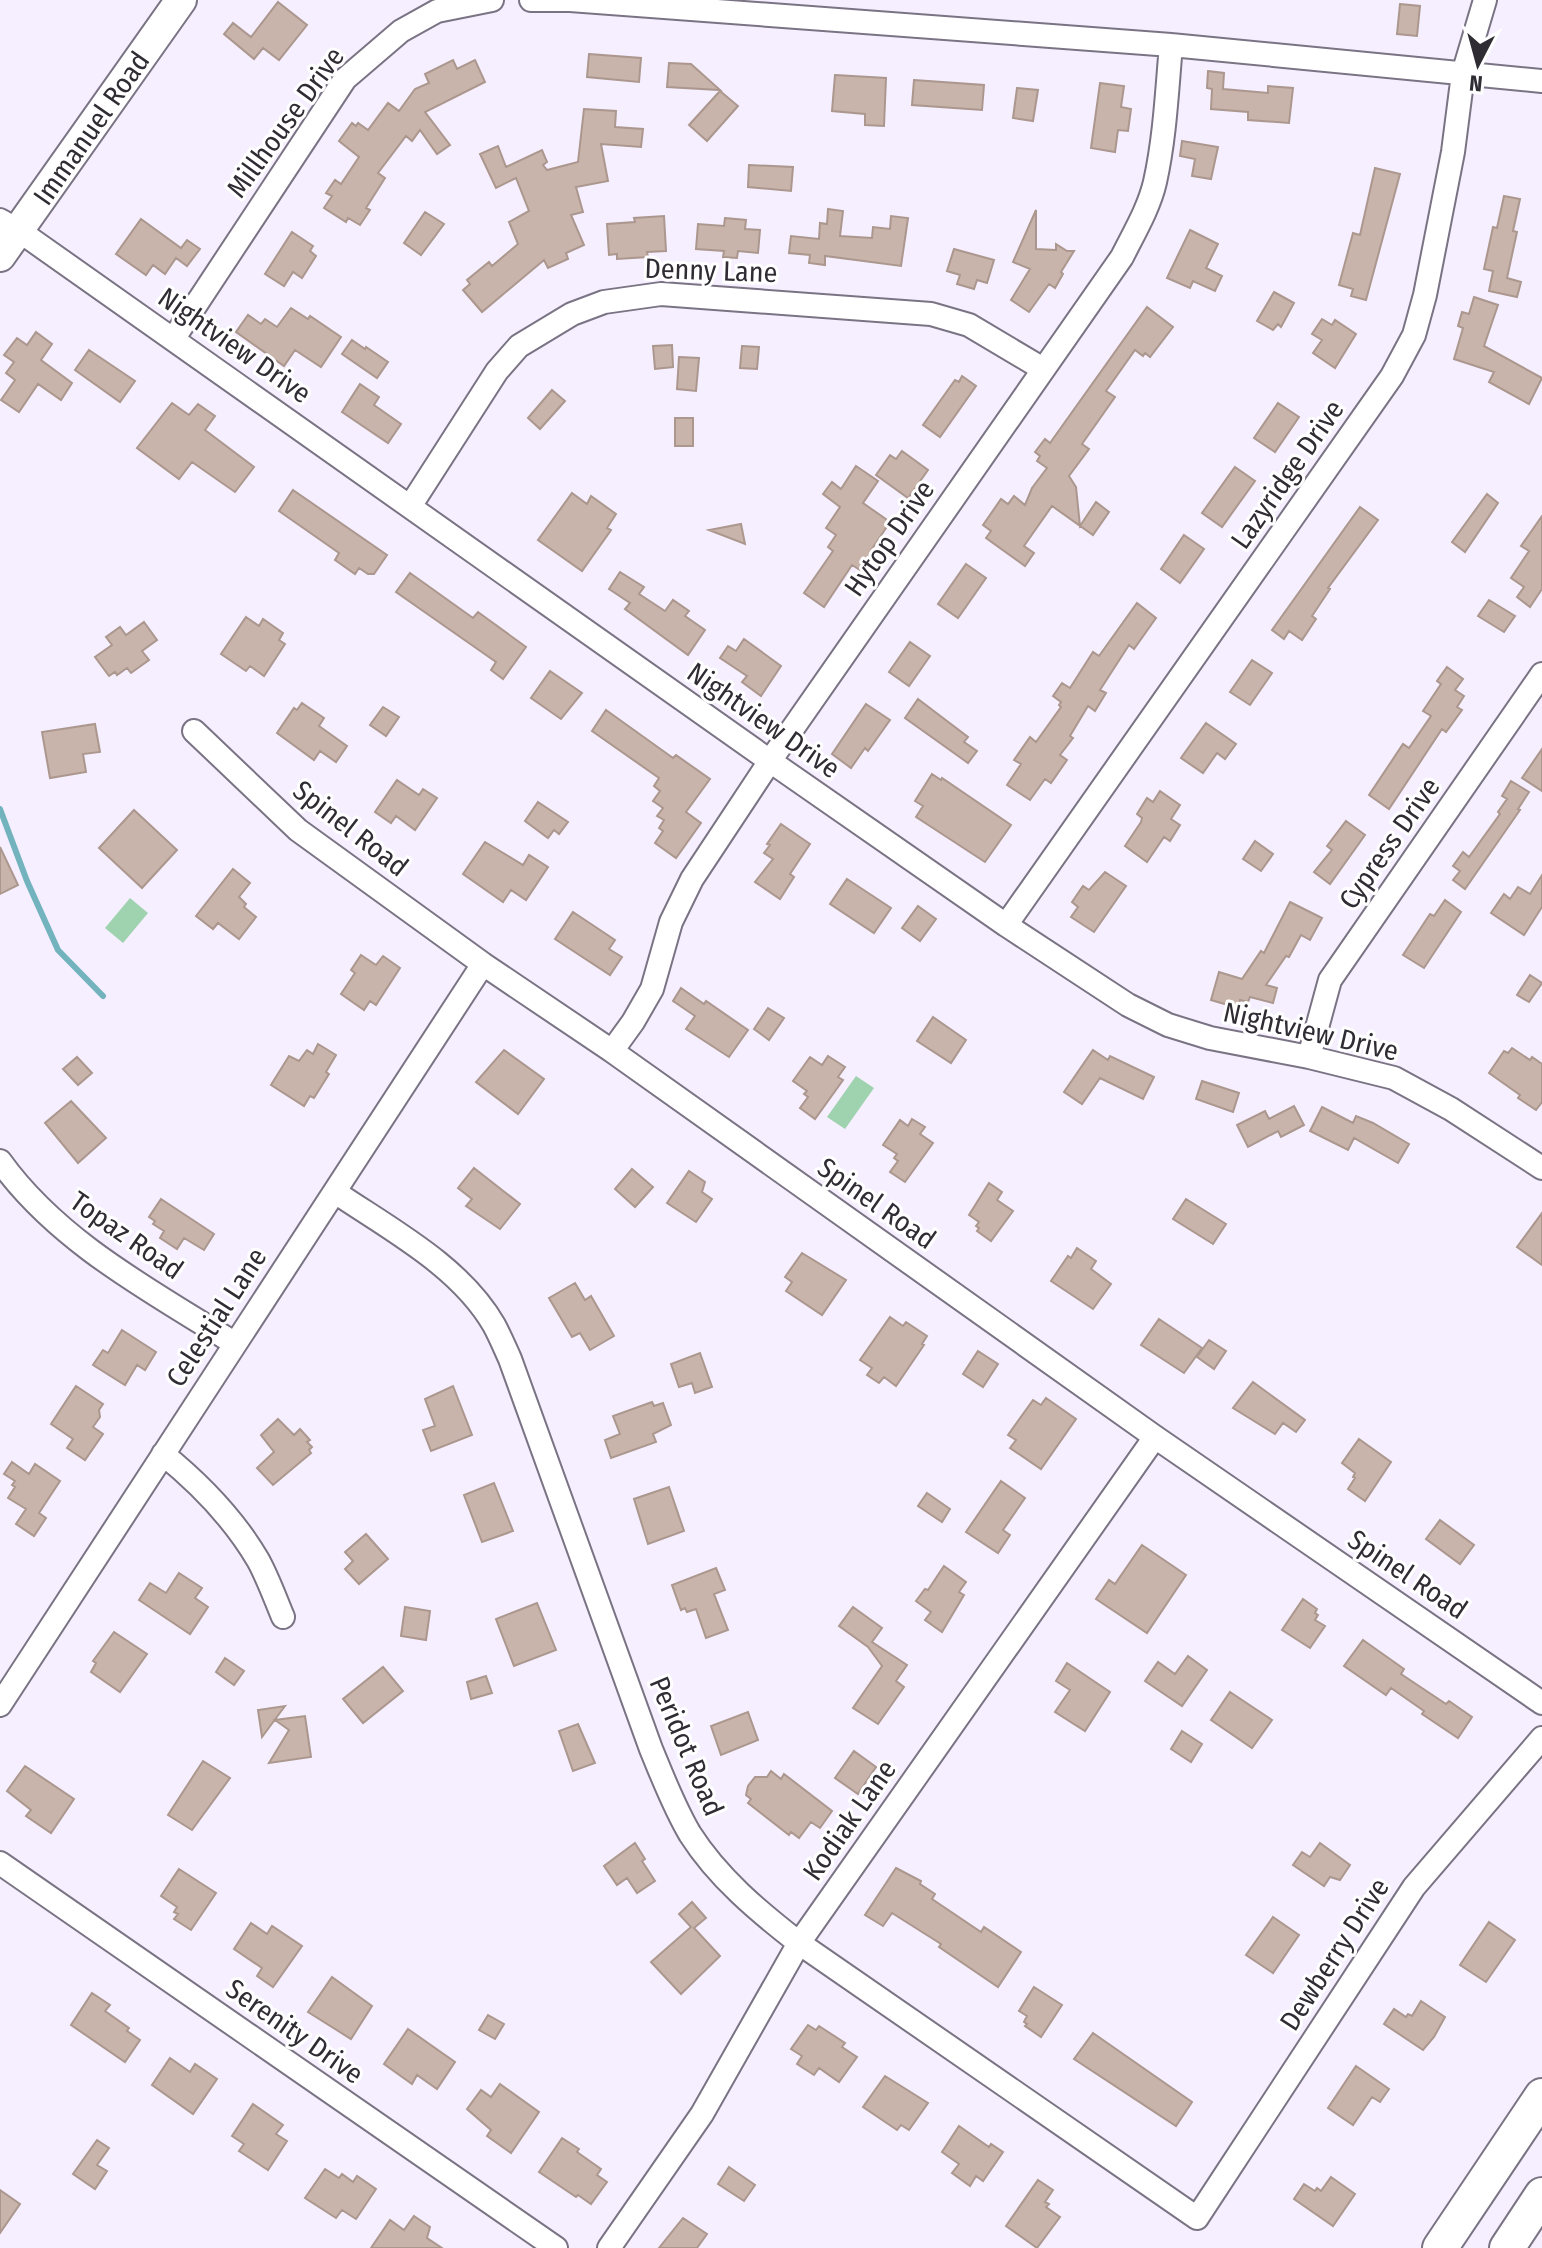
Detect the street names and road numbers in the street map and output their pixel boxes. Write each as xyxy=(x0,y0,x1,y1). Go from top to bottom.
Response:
street label: Millhouse Drive xyxy=(220,41,351,204)
street label: Immanuel Road xyxy=(26,45,156,211)
street label: Denny Lane xyxy=(644,252,778,289)
street label: Nightview Drive xyxy=(152,281,317,410)
street label: Lazyridge Drive xyxy=(1224,394,1351,555)
street label: Hytop Drive xyxy=(838,474,941,603)
street label: Nightview Drive xyxy=(681,656,846,785)
street label: Cypress Drive xyxy=(1332,771,1447,915)
street label: Spinel Road xyxy=(287,773,415,883)
street label: Nightview Drive xyxy=(1220,995,1402,1068)
street label: Spinel Road xyxy=(811,1151,942,1256)
street label: Topaz Road xyxy=(64,1185,190,1286)
street label: Celestial Lane xyxy=(159,1242,273,1393)
street label: Spinel Road xyxy=(1342,1523,1474,1626)
street label: Peridot Road xyxy=(642,1672,731,1821)
street label: Kodiak Lane xyxy=(796,1754,903,1887)
street label: Dewberry Drive xyxy=(1273,1872,1396,2037)
street label: Serenity Drive xyxy=(220,1972,370,2091)

